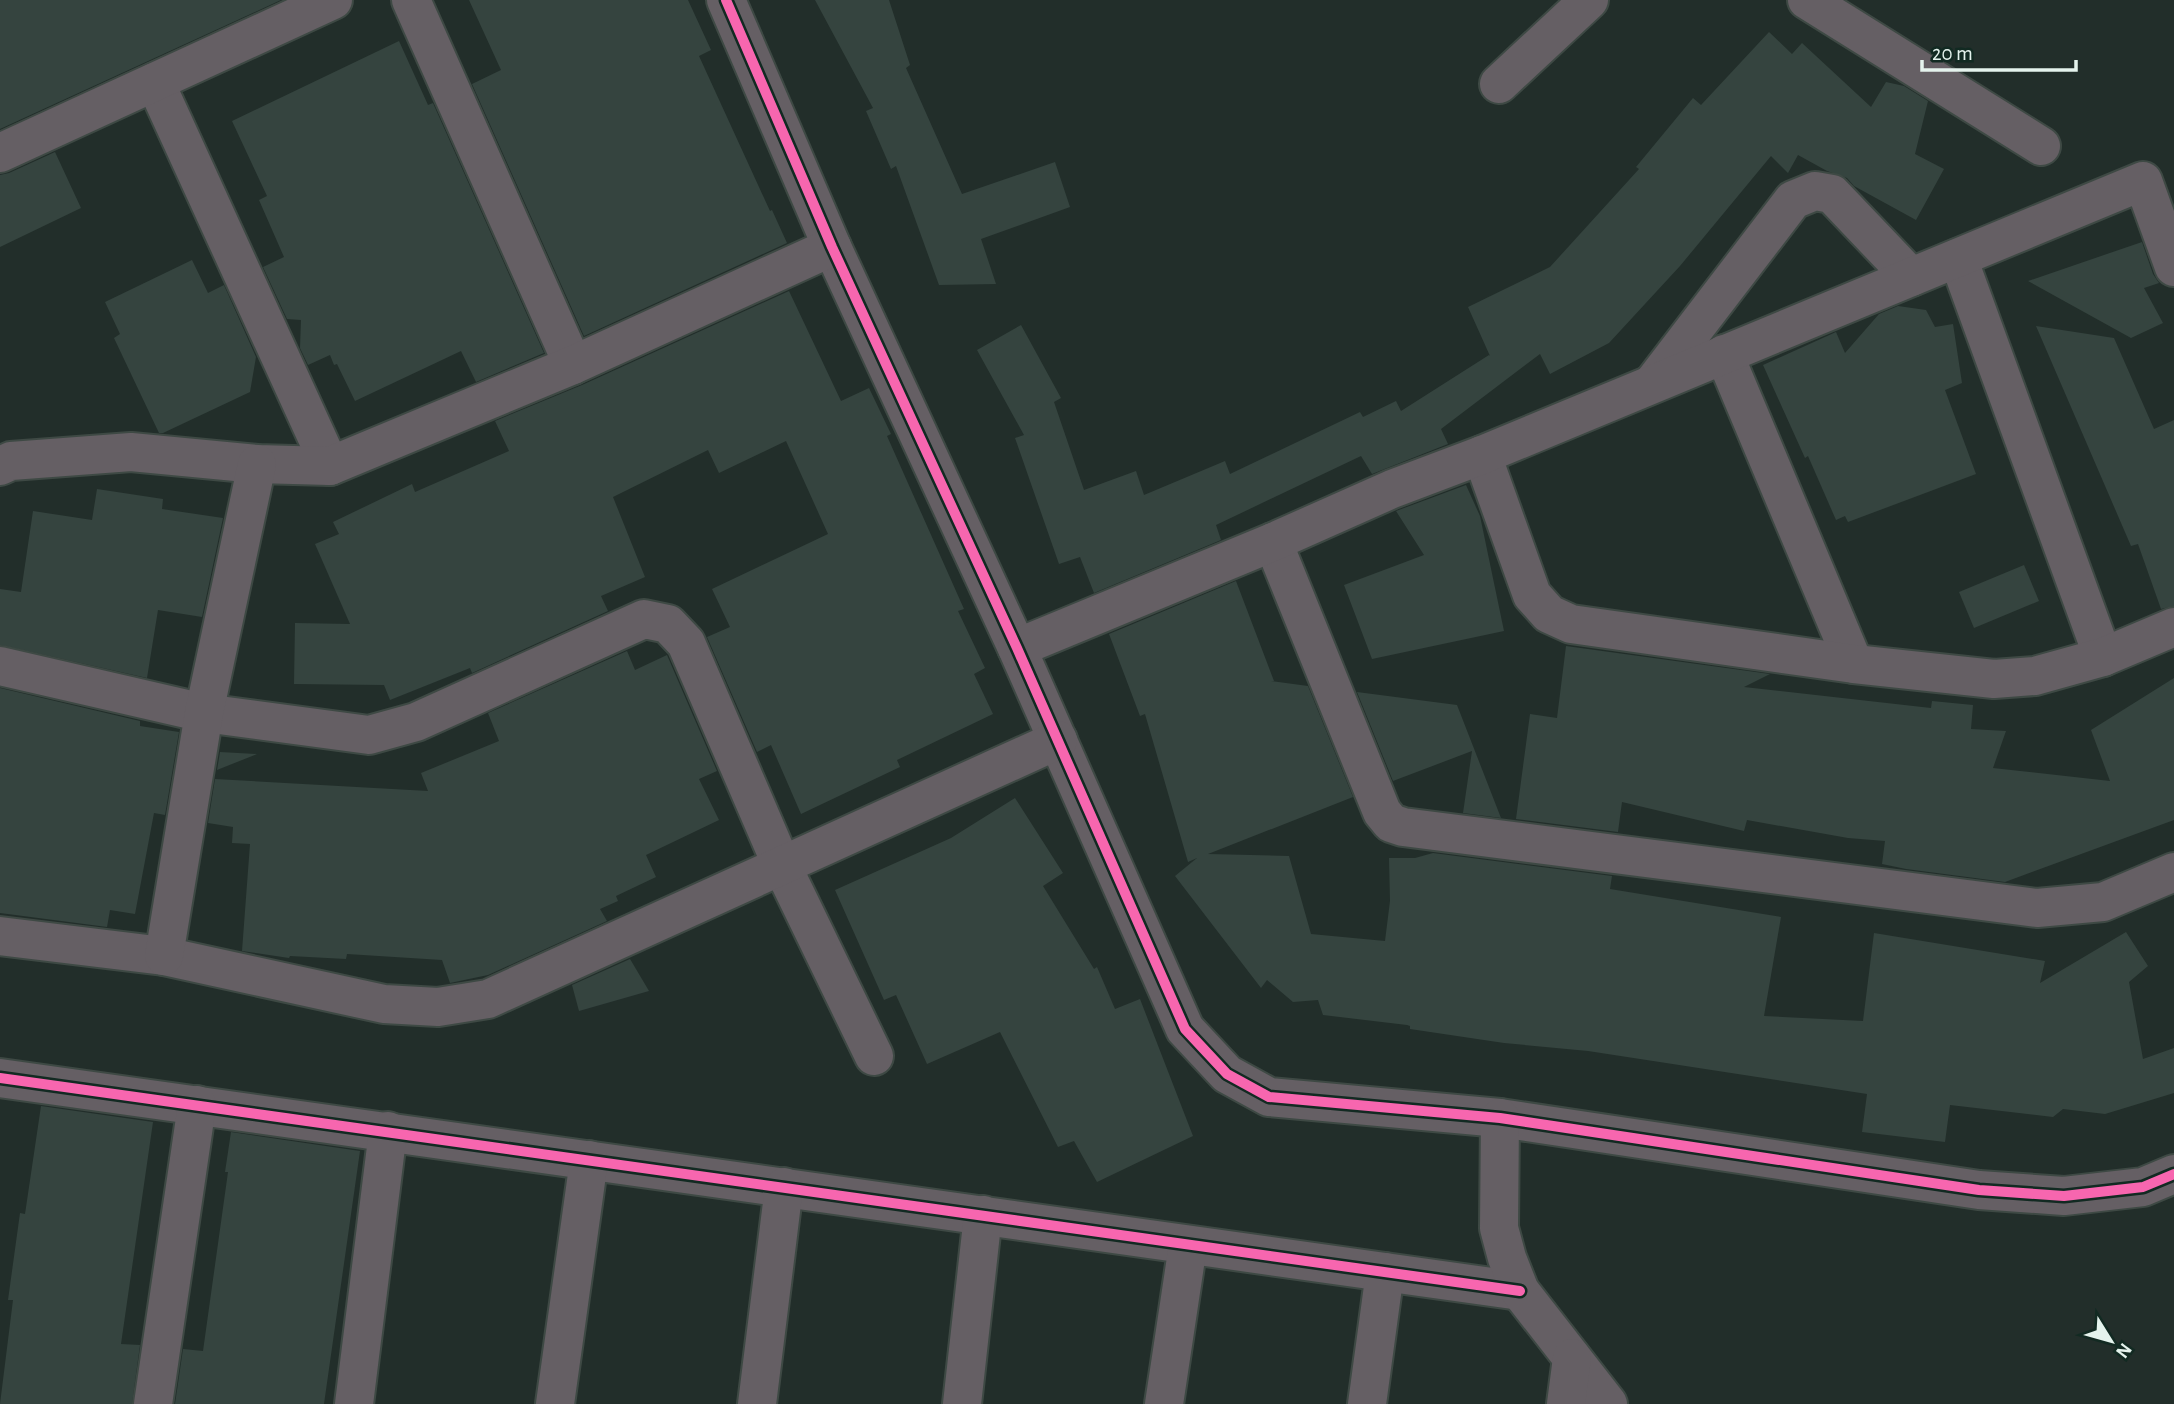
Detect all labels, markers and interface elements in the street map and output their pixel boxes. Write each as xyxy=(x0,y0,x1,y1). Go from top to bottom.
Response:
scale bar xyxy=(1922,28,2076,72)
text: 20 m xyxy=(1932,43,1973,64)
north arrow xyxy=(2076,1306,2146,1376)
text: N xyxy=(2112,1339,2135,1361)

